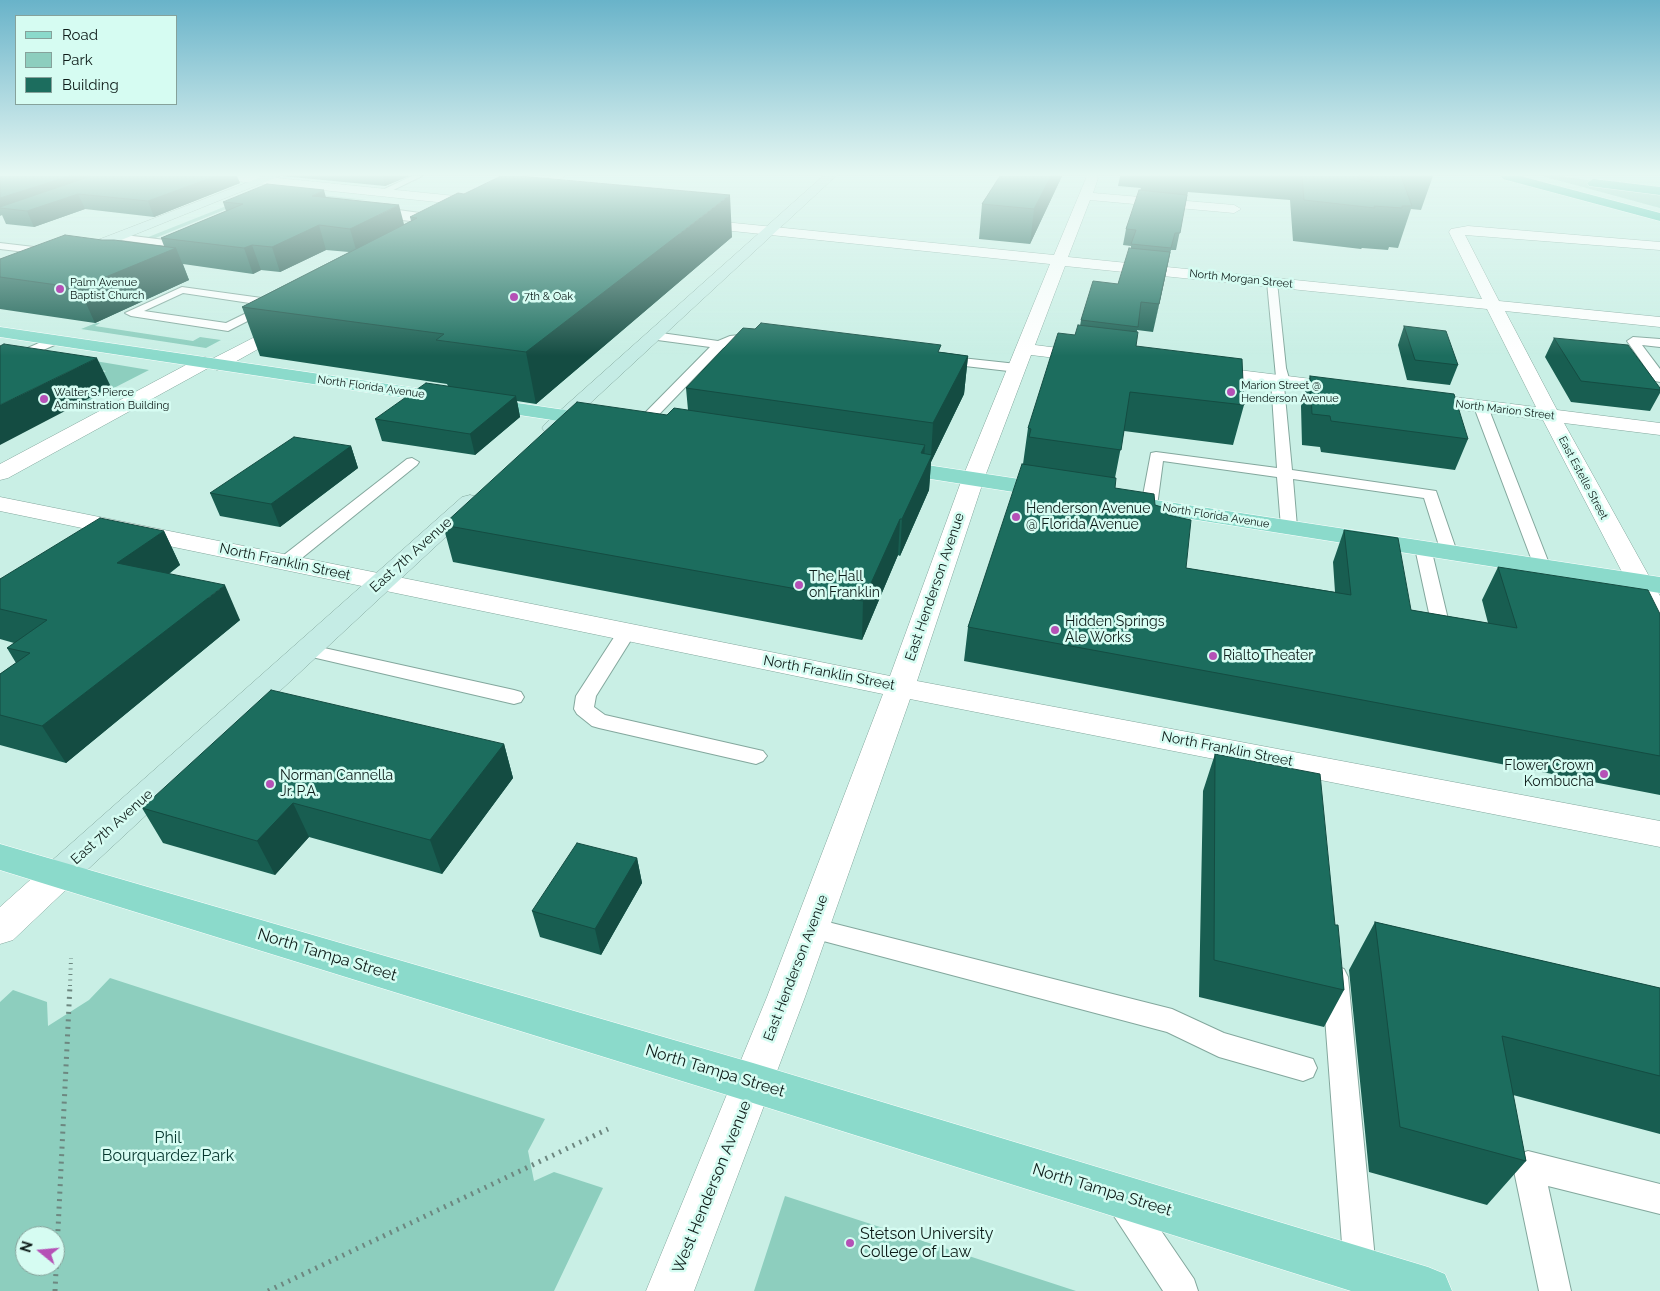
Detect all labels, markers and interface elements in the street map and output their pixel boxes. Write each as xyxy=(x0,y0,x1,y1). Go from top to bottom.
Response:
legend xyxy=(15,15,178,105)
text: Road xyxy=(62,26,98,44)
text: Park xyxy=(62,51,93,69)
text: Building xyxy=(62,76,119,94)
street label: North Morgan Street xyxy=(1189,267,1293,291)
place label: Palm Avenue Baptist Church xyxy=(70,276,145,302)
marker: Palm Avenue Baptist Church xyxy=(54,283,66,295)
place label: 7th & Oak xyxy=(524,290,573,304)
marker: 7th & Oak xyxy=(508,291,520,303)
street label: North Florida Avenue xyxy=(316,373,426,401)
place label: Marion Street @ Henderson Avenue xyxy=(1241,379,1339,405)
place label: Walter S. Pierce Adminstration Building xyxy=(54,386,169,412)
marker: Marion Street @ Henderson Avenue xyxy=(1225,386,1237,398)
marker: Walter S. Pierce Adminstration Building xyxy=(38,393,50,405)
street label: North Marion Street xyxy=(1455,397,1555,423)
street label: East Estelle Street xyxy=(1556,434,1610,522)
place label: Henderson Avenue @ Florida Avenue xyxy=(1026,501,1150,534)
street label: North Florida Avenue xyxy=(1162,501,1270,531)
street label: East Henderson Avenue xyxy=(902,511,968,663)
marker: Henderson Avenue @ Florida Avenue xyxy=(1010,511,1022,523)
street label: East 7th Avenue xyxy=(367,514,455,596)
street label: North Franklin Street xyxy=(218,540,352,584)
place label: The Hall on Franklin xyxy=(809,569,880,602)
marker: The Hall on Franklin xyxy=(793,579,805,591)
place label: Hidden Springs Ale Works xyxy=(1065,614,1164,646)
marker: Hidden Springs Ale Works xyxy=(1049,624,1061,636)
place label: Rialto Theater xyxy=(1223,648,1313,664)
marker: Rialto Theater xyxy=(1207,650,1219,662)
street label: North Franklin Street xyxy=(762,652,896,694)
street label: North Franklin Street xyxy=(1160,728,1294,770)
place label: Flower Crown Kombucha xyxy=(1504,758,1594,790)
place label: Norman Cannella Jr. P.A. xyxy=(280,768,393,800)
marker: Flower Crown Kombucha xyxy=(1598,768,1610,780)
marker: Norman Cannella Jr. P.A. xyxy=(264,778,276,790)
street label: East 7th Avenue xyxy=(68,786,156,868)
street label: East Henderson Avenue xyxy=(760,892,832,1044)
street label: North Tampa Street xyxy=(255,925,399,985)
street label: North Tampa Street xyxy=(643,1041,787,1101)
street label: West Henderson Avenue xyxy=(669,1098,755,1276)
park label: Phil Bourquardez Park xyxy=(102,1128,234,1166)
street label: North Tampa Street xyxy=(1030,1160,1174,1220)
place label: Stetson University College of Law xyxy=(860,1224,993,1262)
north arrow xyxy=(15,1226,65,1276)
marker: Stetson University College of Law xyxy=(844,1237,856,1249)
text: N xyxy=(17,1239,36,1254)

